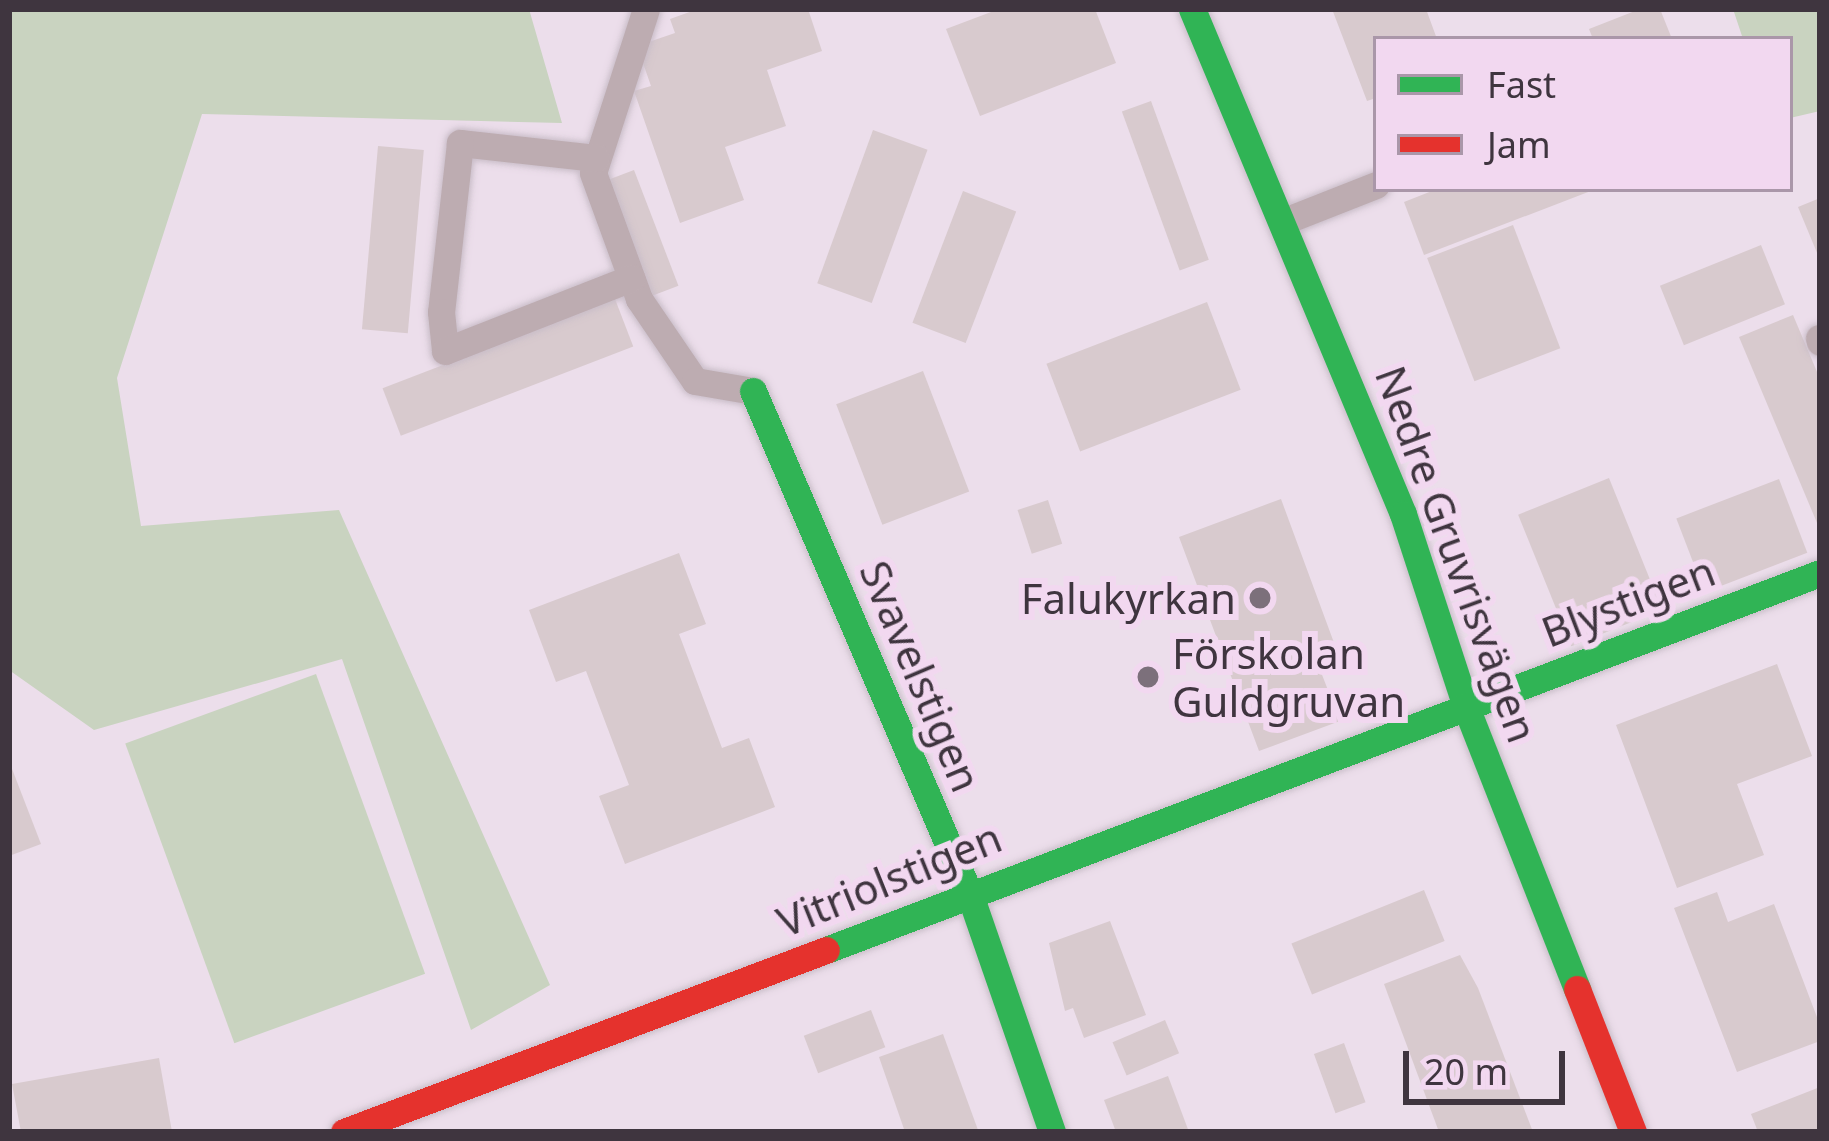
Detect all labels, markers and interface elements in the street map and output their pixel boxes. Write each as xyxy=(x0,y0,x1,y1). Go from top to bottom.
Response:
legend xyxy=(1373,36,1793,192)
text: Fast xyxy=(1487,60,1556,109)
text: Jam xyxy=(1487,120,1551,169)
street label: Nedre Gruvrisvägen xyxy=(1366,359,1548,749)
street label: Blystigen xyxy=(1534,545,1722,657)
street label: Svavelstigen xyxy=(850,553,992,799)
place label: Falukyrkan xyxy=(1021,573,1236,623)
marker: Falukyrkan xyxy=(1247,585,1273,611)
place label: Förskolan Guldgruvan xyxy=(1172,628,1405,726)
marker: Förskolan Guldgruvan xyxy=(1135,664,1161,690)
street label: Vitriolstigen xyxy=(770,811,1008,947)
scale bar xyxy=(1409,1027,1571,1101)
text: 20 m xyxy=(1424,1047,1508,1096)

